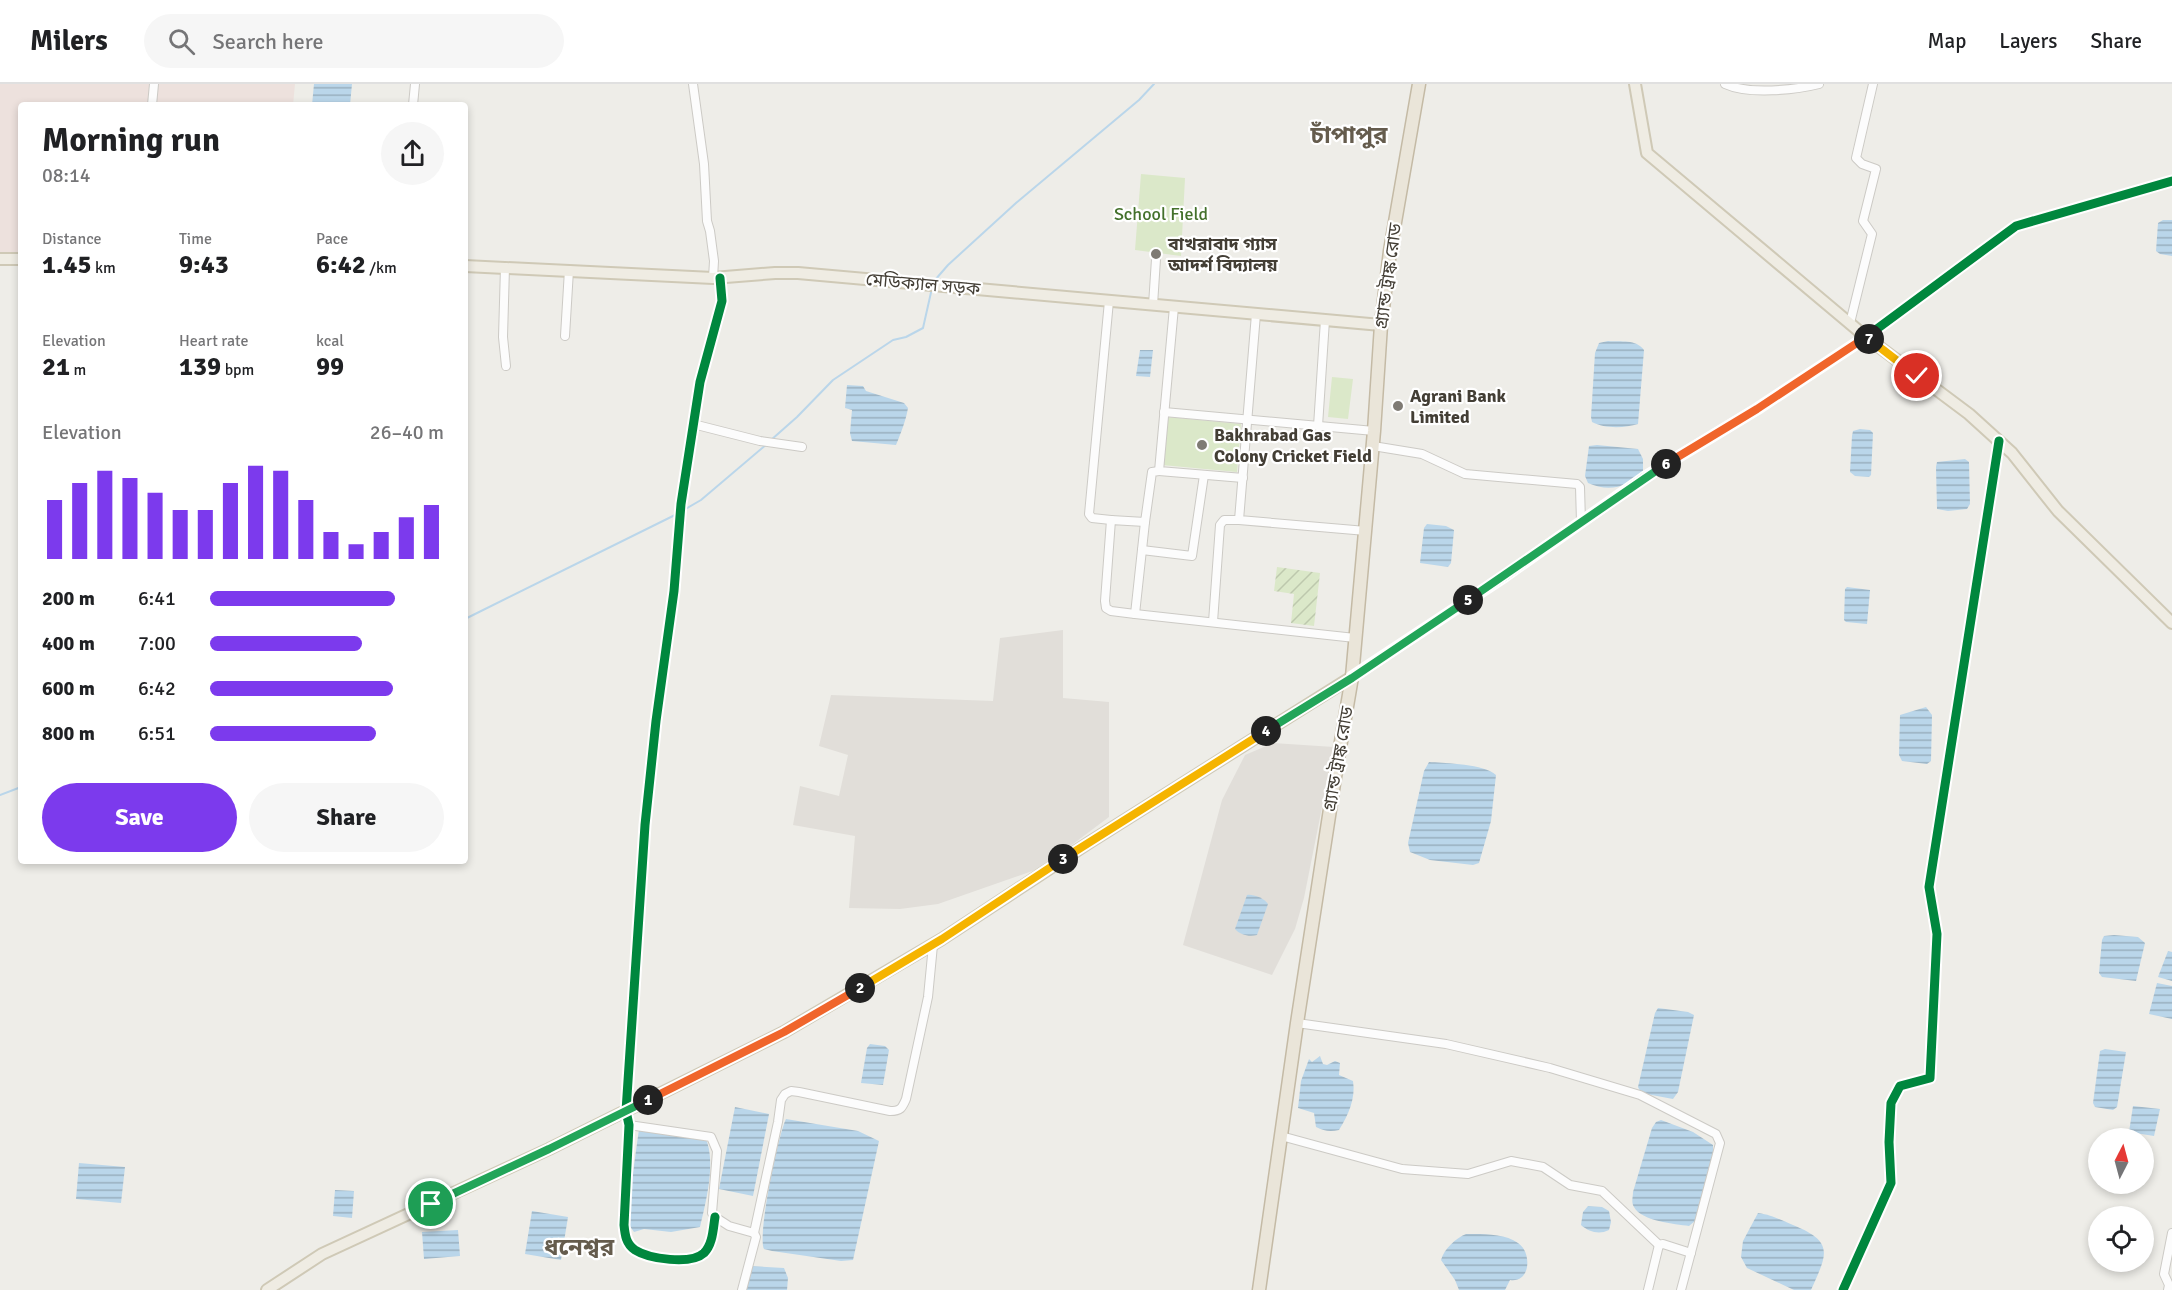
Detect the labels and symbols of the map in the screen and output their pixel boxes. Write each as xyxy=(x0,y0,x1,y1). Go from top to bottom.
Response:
district label: চাঁপাপুর xyxy=(1310,120,1388,150)
park label: School Field xyxy=(1114,203,1208,225)
street label: গ্র্যান্ড ট্রাঙ্ক রোড xyxy=(1370,222,1406,330)
place label: বাখরাবাদ গ্যাস আদর্শ বিদ্যালয় xyxy=(1167,233,1279,276)
marker: বাখরাবাদ গ্যাস আদর্শ বিদ্যালয় xyxy=(1149,247,1163,261)
street label: মেডিক্যাল সড়ক xyxy=(865,268,982,300)
pin: 7 xyxy=(1854,324,1884,354)
pin xyxy=(1891,350,1942,401)
place label: Agrani Bank Limited xyxy=(1410,385,1506,428)
marker: Agrani Bank Limited xyxy=(1391,399,1405,413)
place label: Bakhrabad Gas Colony Cricket Field xyxy=(1214,424,1372,467)
marker: Bakhrabad Gas Colony Cricket Field xyxy=(1195,438,1209,452)
pin: 6 xyxy=(1651,449,1681,479)
pin: 5 xyxy=(1453,585,1483,615)
street label: গ্র্যান্ড ট্রাঙ্ক রোড xyxy=(1318,705,1358,813)
pin: 4 xyxy=(1251,716,1281,746)
pin: 3 xyxy=(1048,844,1078,874)
pin: 2 xyxy=(845,973,875,1003)
pin: 1 xyxy=(633,1085,663,1115)
north arrow xyxy=(2088,1128,2154,1194)
pin xyxy=(405,1178,456,1229)
district label: ধনেশ্বর xyxy=(544,1232,615,1262)

